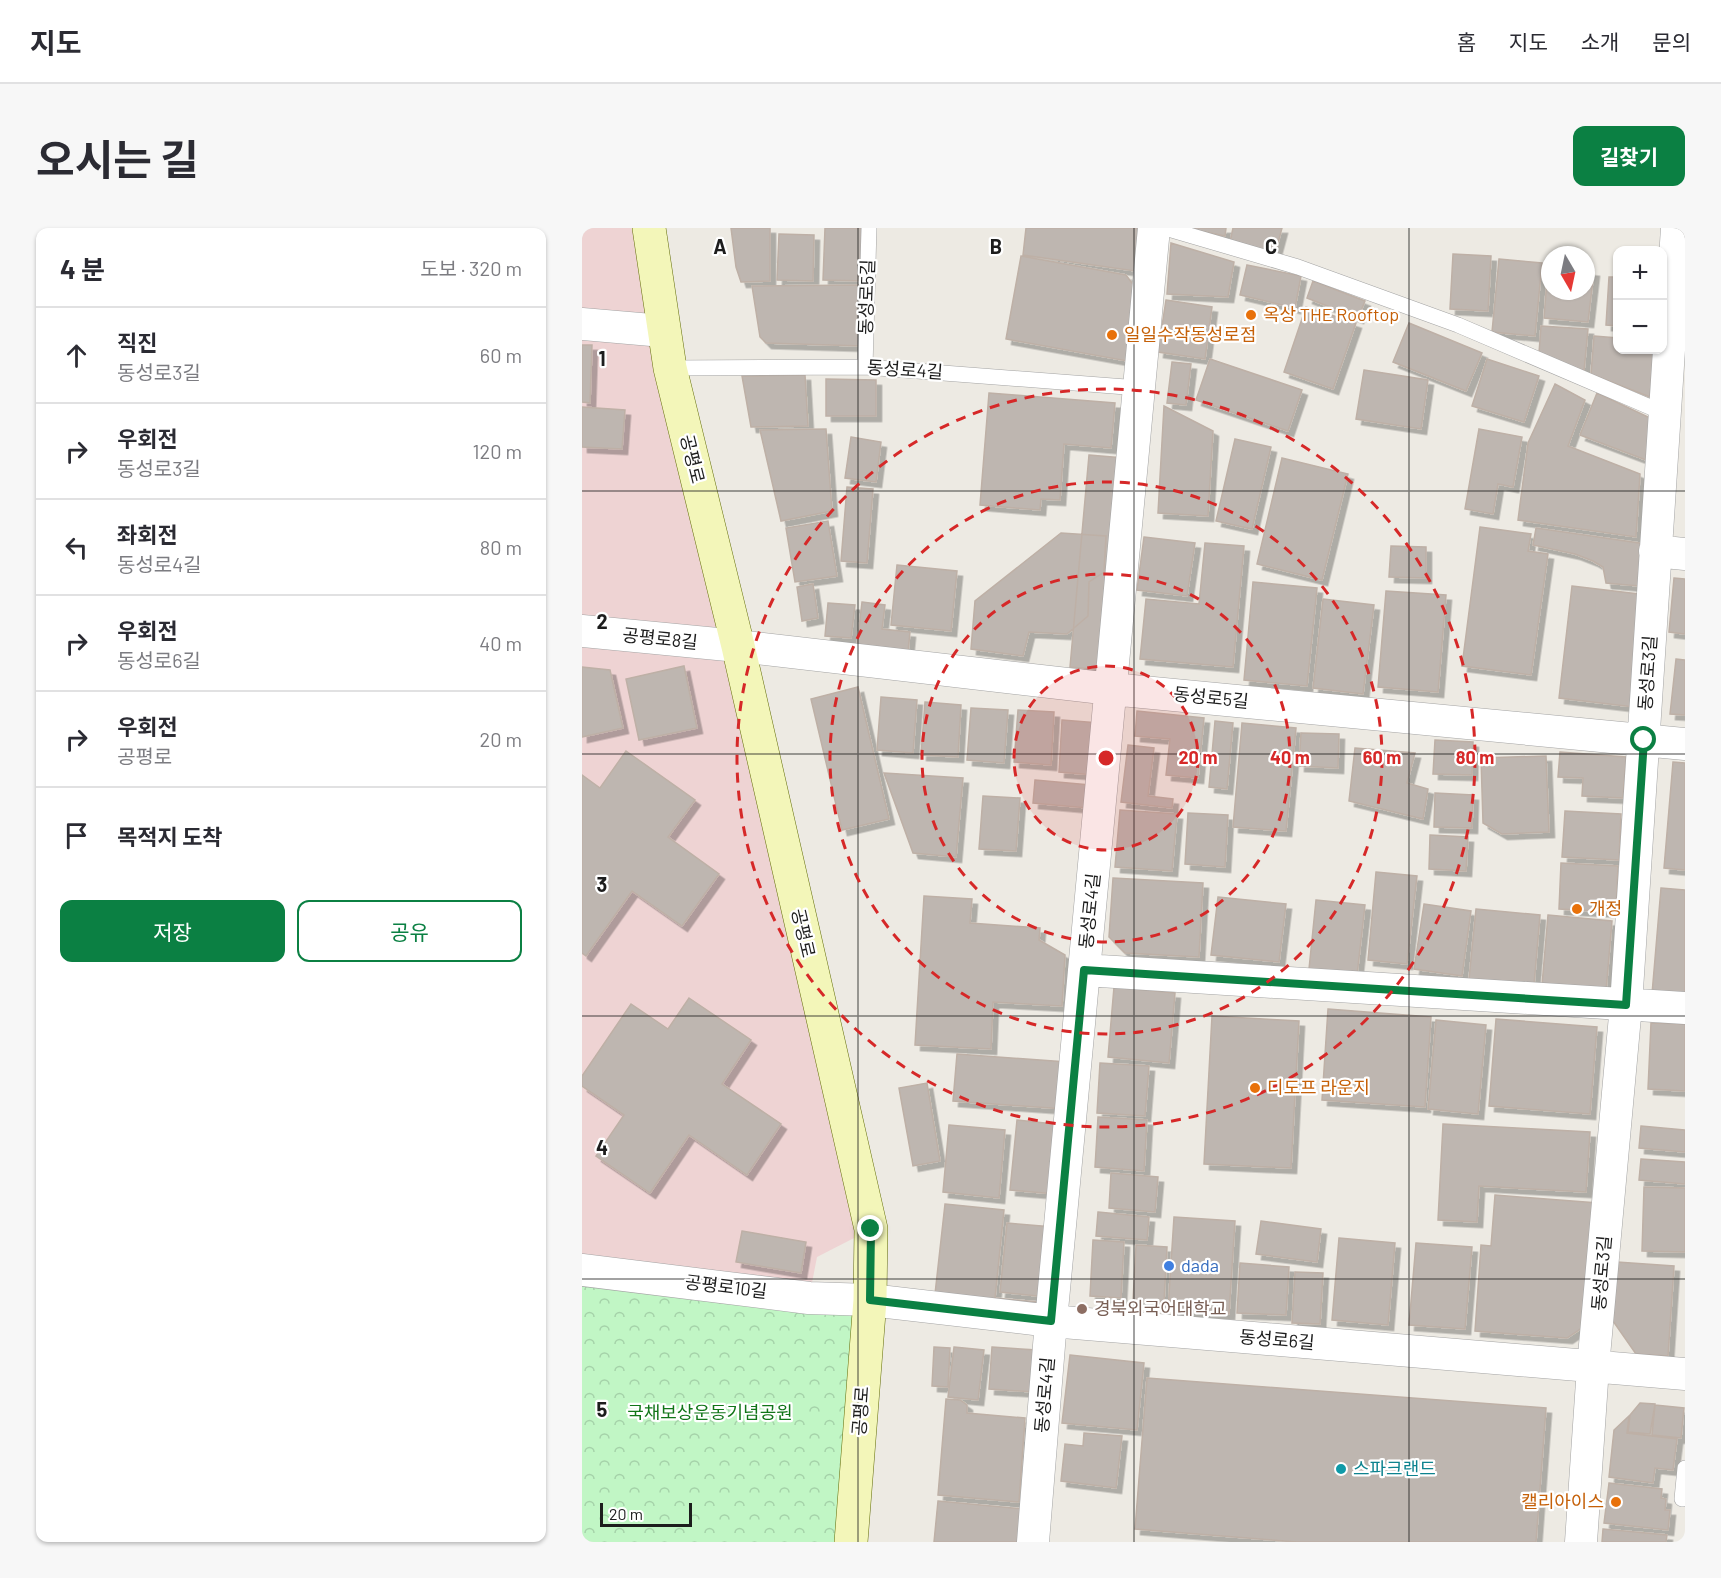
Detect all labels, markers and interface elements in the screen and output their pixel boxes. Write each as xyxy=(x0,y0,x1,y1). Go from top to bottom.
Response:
text: 지도 xyxy=(30,25,82,59)
text: 홈 xyxy=(1457,29,1476,54)
text: 지도 xyxy=(1509,29,1548,54)
text: 소개 xyxy=(1581,29,1619,54)
text: 문의 xyxy=(1652,29,1691,54)
button: 길찾기 xyxy=(1573,126,1685,186)
text: 오시는 길 xyxy=(36,133,199,183)
text: A xyxy=(713,234,727,258)
text: B xyxy=(990,234,1002,258)
text: C xyxy=(1265,234,1277,258)
north arrow xyxy=(1541,246,1595,300)
map controls xyxy=(1613,246,1667,354)
button: + xyxy=(1613,246,1667,300)
text: 4 분 xyxy=(60,253,105,284)
text: 도보 · 320 m xyxy=(420,256,522,280)
street label: 동성로5길 xyxy=(854,259,878,335)
button: − xyxy=(1613,300,1667,354)
place label: 옥상 THE Rooftop xyxy=(1263,303,1399,325)
marker: 옥상 THE Rooftop xyxy=(1244,308,1258,322)
place label: 일일수작동성로점 xyxy=(1124,323,1256,345)
marker: 일일수작동성로점 xyxy=(1105,328,1119,342)
text: 직진 xyxy=(117,329,157,355)
icon: ahead xyxy=(60,339,93,372)
text: 60 m xyxy=(480,343,522,367)
text: 1 xyxy=(598,346,606,370)
street label: 동성로4길 xyxy=(866,355,944,383)
text: 동성로3길 xyxy=(117,360,201,384)
text: 우회전 xyxy=(117,425,178,451)
street label: 공평로 xyxy=(676,432,710,486)
icon: right xyxy=(60,435,93,468)
text: 120 m xyxy=(472,439,522,463)
text: 동성로3길 xyxy=(117,456,201,480)
text: 좌회전 xyxy=(117,521,178,547)
icon: left xyxy=(60,531,93,564)
text: 80 m xyxy=(480,535,522,559)
text: 동성로4길 xyxy=(117,552,202,576)
text: 2 xyxy=(596,609,608,633)
text: 우회전 xyxy=(117,617,178,643)
street label: 공평로8길 xyxy=(621,623,699,653)
icon: right xyxy=(60,627,93,660)
text: 40 m xyxy=(479,631,522,655)
street label: 동성로3길 xyxy=(1633,634,1661,711)
text: 동성로6길 xyxy=(117,648,201,672)
street label: 동성로5길 xyxy=(1172,682,1250,712)
text: 우회전 xyxy=(117,713,178,739)
icon: right xyxy=(60,723,93,756)
route start xyxy=(1630,726,1656,752)
text: 20 m xyxy=(479,727,522,751)
text: 공평로 xyxy=(117,744,172,768)
text: 20 m xyxy=(1179,746,1217,768)
text: 40 m xyxy=(1270,746,1310,768)
text: 60 m xyxy=(1363,746,1401,768)
text: 80 m xyxy=(1456,746,1494,768)
centre of rings xyxy=(1096,748,1116,768)
icon: arrive xyxy=(60,819,93,852)
text: 목적지 도착 xyxy=(117,823,223,849)
text: 3 xyxy=(597,872,607,896)
street label: 동성로4길 xyxy=(1074,872,1104,950)
place label: 개정 xyxy=(1589,897,1622,919)
button: 저장 xyxy=(60,900,285,962)
button: 공유 xyxy=(297,900,522,962)
marker: 개정 xyxy=(1570,902,1584,916)
street label: 공평로 xyxy=(788,906,820,959)
place label: 디도프 라운지 xyxy=(1267,1076,1370,1098)
marker: 디도프 라운지 xyxy=(1248,1081,1262,1095)
text: 4 xyxy=(596,1135,608,1159)
route end xyxy=(857,1215,883,1241)
street label: 동성로3길 xyxy=(1587,1234,1615,1311)
place label: dada xyxy=(1181,1254,1219,1276)
marker: dada xyxy=(1162,1259,1176,1273)
street label: 공평로10길 xyxy=(684,1270,769,1302)
place label: 경북외국어대학교 xyxy=(1094,1297,1226,1319)
marker: 경북외국어대학교 xyxy=(1075,1302,1089,1316)
street label: 동성로6길 xyxy=(1239,1325,1316,1353)
street label: 동성로4길 xyxy=(1030,1356,1058,1434)
street label: 공평로 xyxy=(847,1385,873,1436)
text: 5 xyxy=(597,1397,608,1421)
park label: 국채보상운동기념공원 xyxy=(627,1401,793,1423)
place label: 스파크랜드 xyxy=(1353,1457,1436,1479)
marker: 스파크랜드 xyxy=(1334,1462,1348,1476)
place label: 캘리아이스 xyxy=(1521,1490,1604,1512)
marker: 캘리아이스 xyxy=(1609,1495,1623,1509)
scale bar xyxy=(600,1500,692,1528)
text: 20 m xyxy=(609,1504,643,1523)

